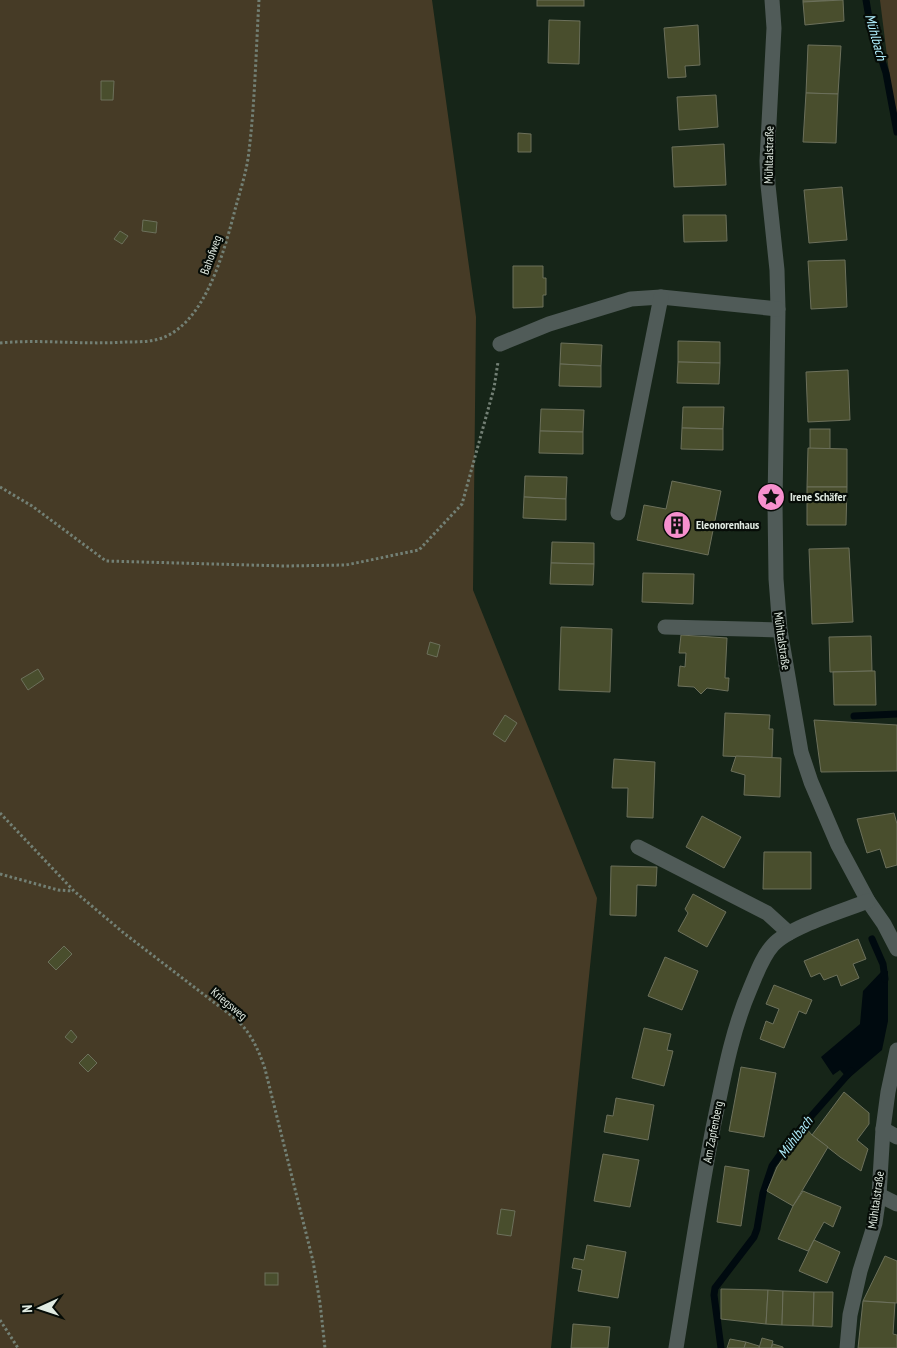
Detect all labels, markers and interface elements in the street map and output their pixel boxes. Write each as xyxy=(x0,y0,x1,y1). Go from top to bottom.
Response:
water label: Mühlbach xyxy=(861,12,891,63)
street label: Mühltalstraße xyxy=(760,126,777,184)
street label: Bahofweg xyxy=(196,233,225,277)
place icon: Irene Schäfer xyxy=(756,482,786,512)
place label: Irene Schäfer xyxy=(790,489,847,504)
building icon: Eleonorenhaus xyxy=(662,510,692,540)
place label: Eleonorenhaus xyxy=(696,517,759,532)
street label: Mühltalstraße xyxy=(771,611,794,671)
street label: Kriegsweg xyxy=(208,984,250,1023)
street label: Am Zapfenberg xyxy=(699,1100,726,1164)
water label: Mühlbach xyxy=(774,1112,817,1161)
street label: Mühltalstraße xyxy=(864,1170,887,1230)
north arrow xyxy=(15,1283,65,1333)
text: N xyxy=(18,1304,36,1313)

